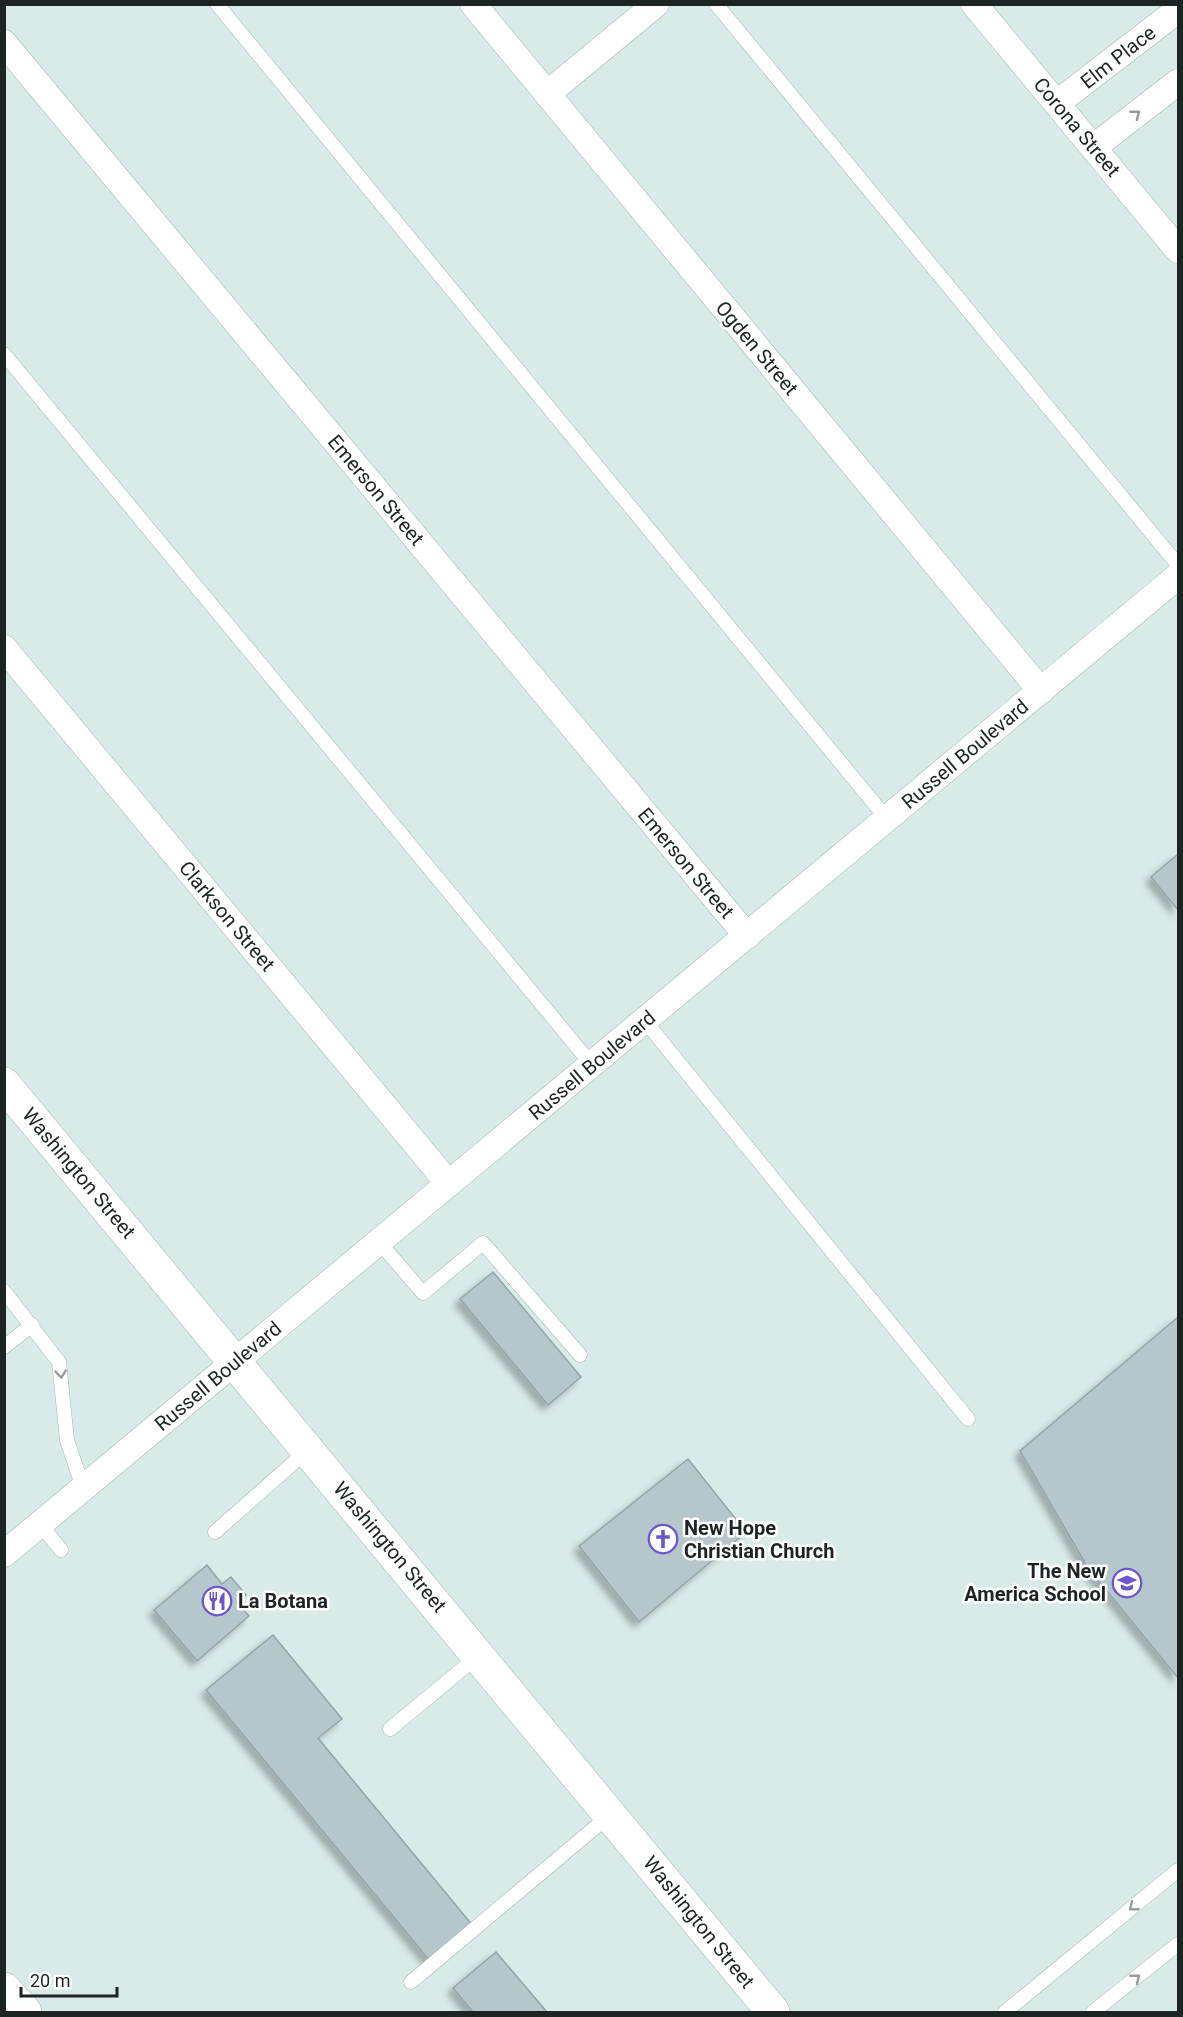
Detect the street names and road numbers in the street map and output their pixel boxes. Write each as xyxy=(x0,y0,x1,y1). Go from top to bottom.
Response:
street label: Elm Place xyxy=(1076,20,1160,94)
street label: Corona Street xyxy=(1029,73,1125,181)
street label: Ogden Street xyxy=(711,296,803,400)
street label: Emerson Street xyxy=(323,430,429,550)
street label: Russell Boulevard xyxy=(897,694,1033,814)
street label: Emerson Street xyxy=(633,803,739,923)
street label: Clarkson Street xyxy=(174,856,280,976)
street label: Russell Boulevard xyxy=(524,1005,660,1125)
street label: Washington Street xyxy=(17,1103,141,1243)
street label: Russell Boulevard xyxy=(150,1316,286,1436)
street label: Washington Street xyxy=(328,1477,452,1617)
street label: Washington Street xyxy=(638,1851,760,1993)

